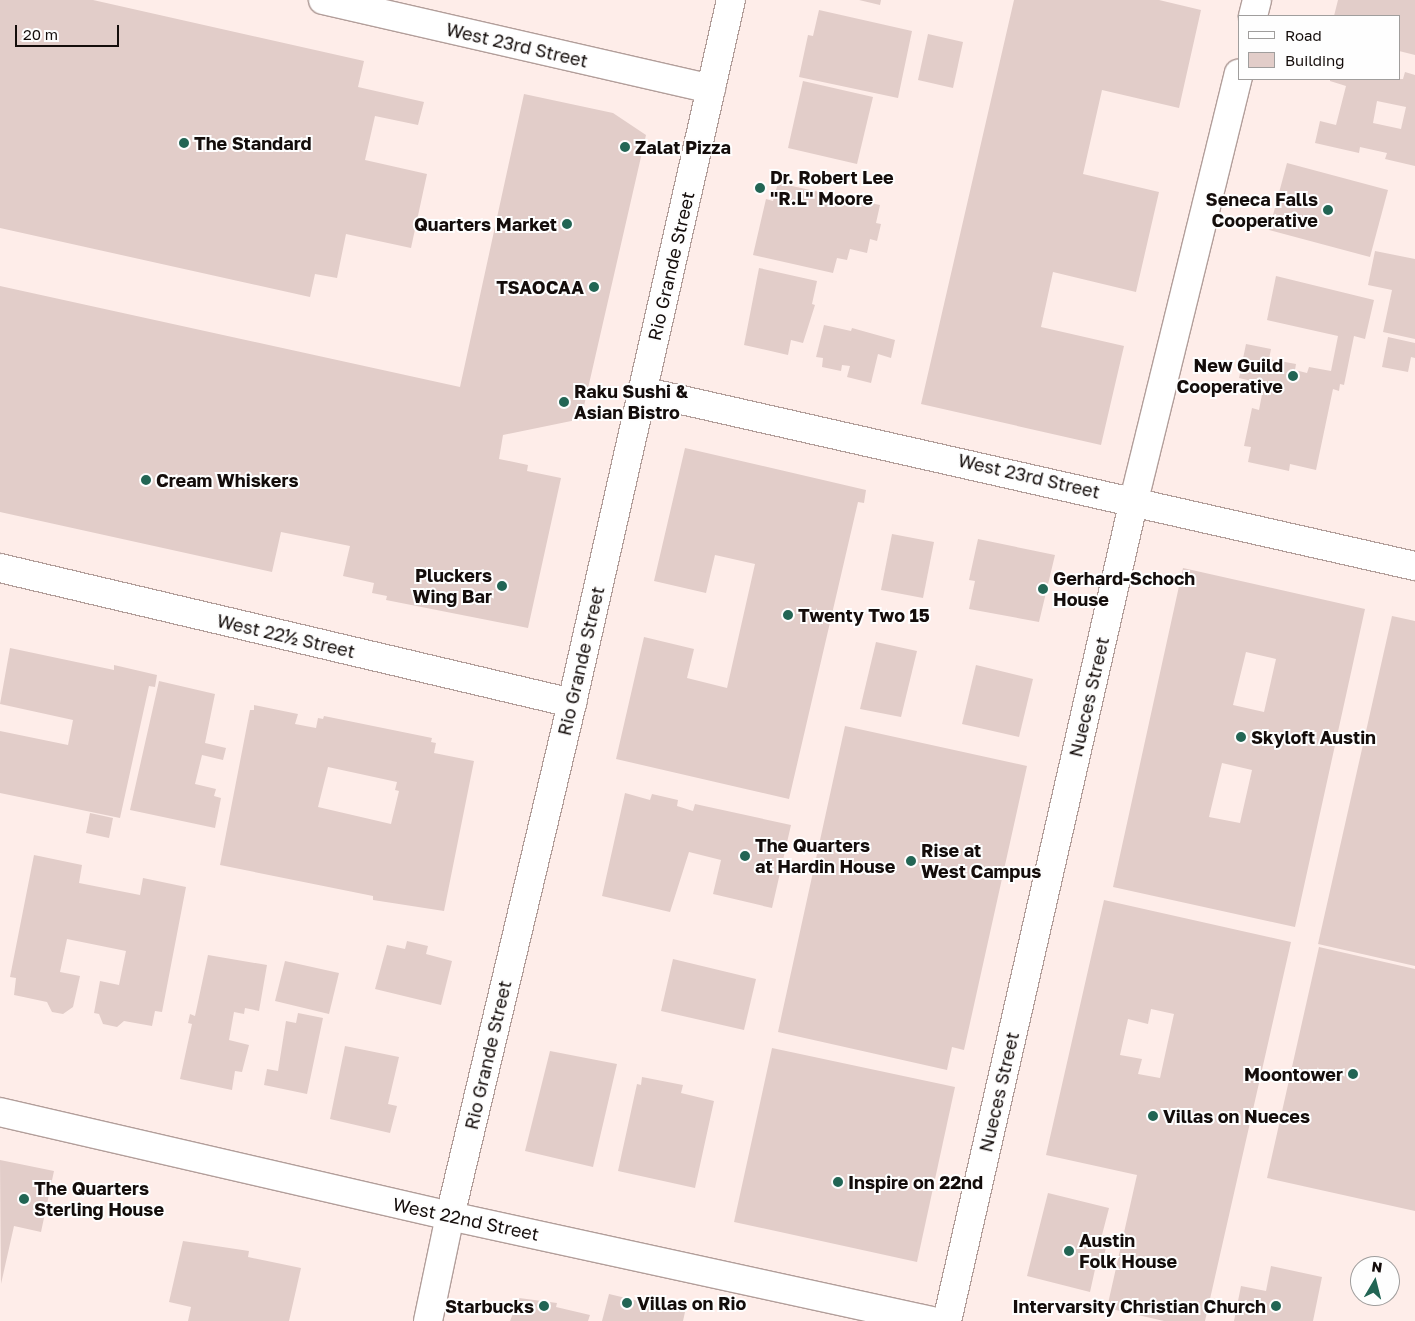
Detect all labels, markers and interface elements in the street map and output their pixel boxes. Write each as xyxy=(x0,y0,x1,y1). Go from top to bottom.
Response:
scale bar xyxy=(18,15,121,47)
legend xyxy=(1238,15,1400,80)
street label: West 23rd Street xyxy=(444,18,590,72)
text: 20 m xyxy=(23,25,58,43)
text: Road xyxy=(1285,26,1322,44)
text: Building xyxy=(1285,51,1345,69)
place label: The Standard xyxy=(194,132,311,154)
place label: Zalat Pizza xyxy=(635,136,731,158)
marker: The Standard xyxy=(178,137,190,149)
marker: Zalat Pizza xyxy=(619,141,631,153)
place label: Dr. Robert Lee "R.L" Moore xyxy=(770,167,894,210)
marker: Dr. Robert Lee "R.L" Moore xyxy=(754,182,766,194)
street label: Rio Grande Street xyxy=(643,189,699,343)
place label: Seneca Falls Cooperative xyxy=(1206,189,1318,232)
marker: Seneca Falls Cooperative xyxy=(1322,204,1334,216)
place label: Quarters Market xyxy=(414,213,557,235)
marker: Quarters Market xyxy=(561,218,573,230)
place label: TSAOCAA xyxy=(496,276,584,298)
marker: TSAOCAA xyxy=(588,281,600,293)
place label: New Guild Cooperative xyxy=(1177,355,1283,398)
marker: New Guild Cooperative xyxy=(1287,370,1299,382)
place label: Raku Sushi & Asian Bistro xyxy=(574,381,688,424)
marker: Raku Sushi & Asian Bistro xyxy=(558,396,570,408)
street label: West 23rd Street xyxy=(956,449,1102,503)
place label: Cream Whiskers xyxy=(156,469,299,491)
marker: Cream Whiskers xyxy=(140,474,152,486)
place label: Pluckers Wing Bar xyxy=(412,565,492,608)
place label: Gerhard-Schoch House xyxy=(1053,568,1195,610)
marker: Pluckers Wing Bar xyxy=(496,580,508,592)
marker: Gerhard-Schoch House xyxy=(1037,583,1049,595)
street label: Rio Grande Street xyxy=(553,584,609,738)
place label: Twenty Two 15 xyxy=(798,604,930,626)
marker: Twenty Two 15 xyxy=(782,609,794,621)
street label: West 22½ Street xyxy=(215,610,357,662)
street label: Nueces Street xyxy=(1065,635,1113,759)
place label: Skyloft Austin xyxy=(1251,726,1376,748)
marker: Skyloft Austin xyxy=(1235,731,1247,743)
place label: The Quarters at Hardin House xyxy=(755,835,895,878)
place label: Rise at West Campus xyxy=(921,840,1041,882)
marker: The Quarters at Hardin House xyxy=(739,850,751,862)
marker: Rise at West Campus xyxy=(905,855,917,867)
street label: Rio Grande Street xyxy=(460,978,516,1132)
street label: Nueces Street xyxy=(975,1030,1023,1154)
place label: Moontower xyxy=(1244,1063,1343,1085)
marker: Moontower xyxy=(1347,1068,1359,1080)
place label: Villas on Nueces xyxy=(1163,1105,1310,1127)
marker: Villas on Nueces xyxy=(1147,1110,1159,1122)
place label: Inspire on 22nd xyxy=(848,1171,983,1193)
marker: Inspire on 22nd xyxy=(832,1176,844,1188)
place label: The Quarters Sterling House xyxy=(34,1178,164,1220)
marker: The Quarters Sterling House xyxy=(18,1193,30,1205)
street label: West 22nd Street xyxy=(391,1193,541,1245)
place label: Austin Folk House xyxy=(1079,1230,1177,1272)
marker: Austin Folk House xyxy=(1063,1245,1075,1257)
north arrow xyxy=(1350,1256,1400,1306)
text: N xyxy=(1371,1257,1383,1276)
place label: Villas on Rio xyxy=(637,1292,746,1314)
place label: Starbucks xyxy=(445,1295,534,1317)
place label: Intervarsity Christian Church xyxy=(1012,1295,1266,1317)
marker: Villas on Rio xyxy=(621,1297,633,1309)
marker: Starbucks xyxy=(538,1300,550,1312)
marker: Intervarsity Christian Church xyxy=(1270,1300,1282,1312)

